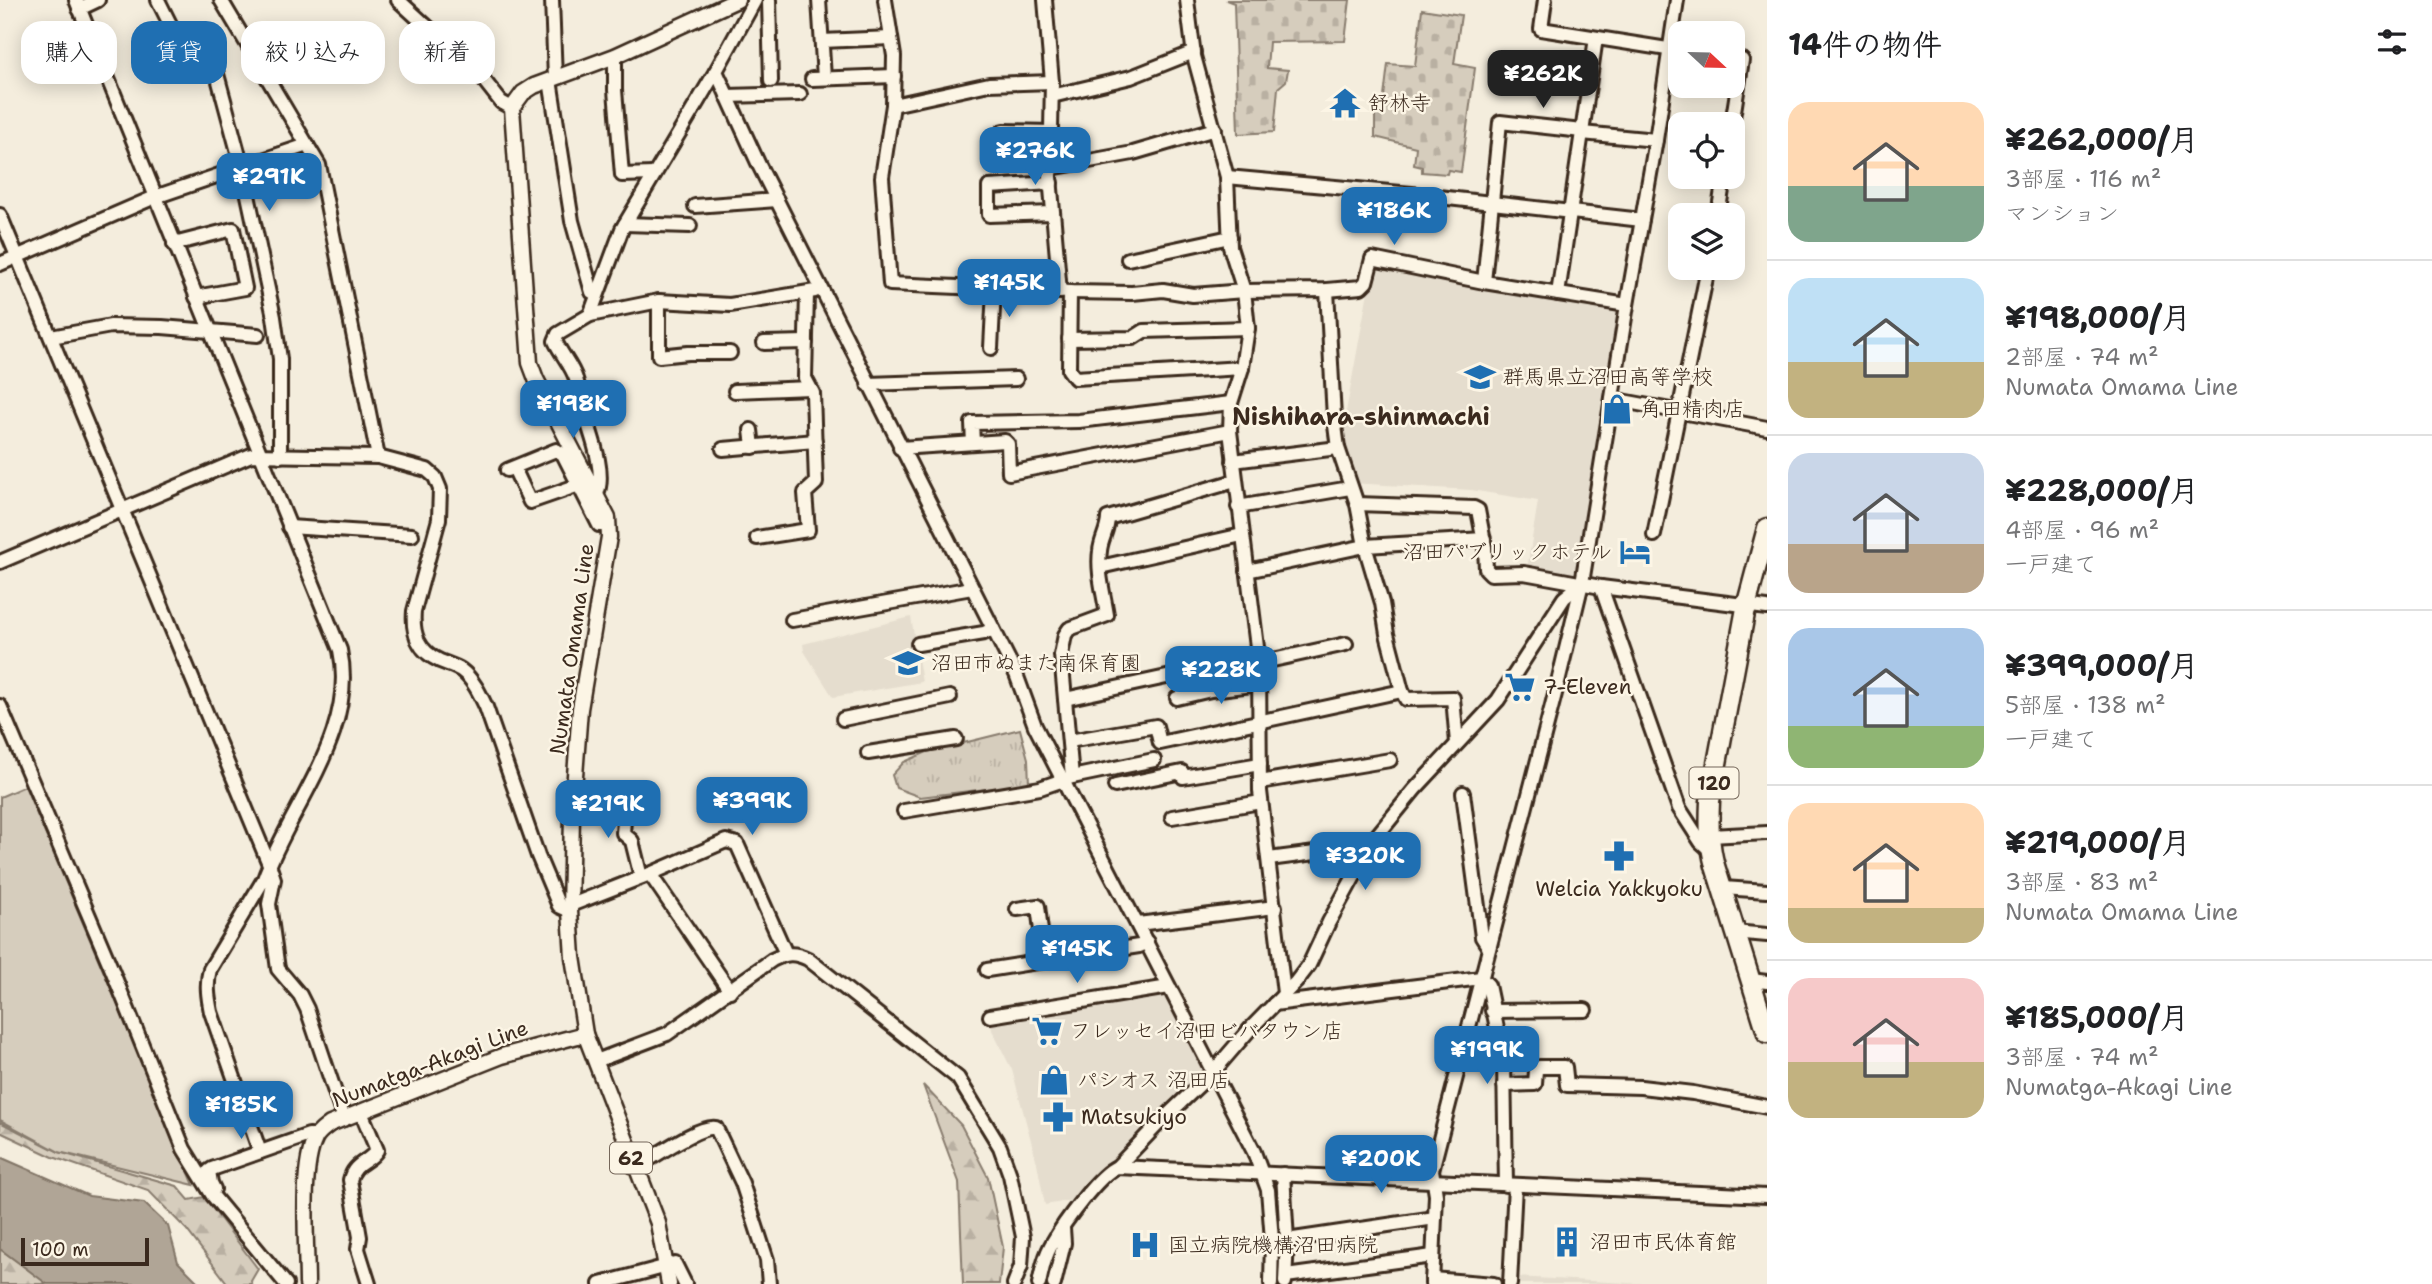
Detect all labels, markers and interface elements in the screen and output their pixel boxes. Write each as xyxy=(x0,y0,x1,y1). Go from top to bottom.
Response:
chip: 購入 xyxy=(21,21,117,84)
chip: 賃貸 xyxy=(131,21,227,84)
chip: 絞り込み xyxy=(241,21,385,84)
chip: 新着 xyxy=(399,21,495,84)
north arrow xyxy=(1668,21,1745,98)
map controls xyxy=(1668,21,1745,280)
icon: filters xyxy=(2373,23,2411,61)
text: 14件の物件 xyxy=(1788,24,1942,65)
pin: ¥262K xyxy=(1494,50,1592,110)
text: ¥262K xyxy=(1504,58,1582,88)
temple icon: 舒林寺 xyxy=(1328,86,1362,120)
place label: 舒林寺 xyxy=(1368,89,1431,117)
button: locate xyxy=(1668,112,1745,189)
text: ¥262,000/月 xyxy=(2005,119,2199,160)
pin: ¥276K xyxy=(986,128,1084,187)
icon: home xyxy=(1844,130,1928,214)
text: ¥276K xyxy=(996,135,1074,165)
pin: ¥291K xyxy=(220,154,318,213)
text: ¥291K xyxy=(233,161,305,191)
text: 3部屋 · 116 m² xyxy=(2005,164,2161,194)
pin: ¥186K xyxy=(1345,188,1443,247)
text: ¥186K xyxy=(1357,195,1431,225)
text: マンション xyxy=(2005,198,2119,228)
button: layers xyxy=(1668,203,1745,280)
pin: ¥145K xyxy=(960,260,1058,319)
text: ¥145K xyxy=(973,267,1045,297)
text: ¥198,000/月 xyxy=(2005,297,2191,338)
icon: home xyxy=(1844,306,1928,390)
text: 2部屋 · 74 m² xyxy=(2005,342,2159,372)
school or university icon: 群馬県立沼田高等学校 xyxy=(1463,360,1497,394)
place label: 群馬県立沼田高等学校 xyxy=(1503,363,1713,391)
text: Numata Omama Line xyxy=(2005,372,2239,402)
pin: ¥198K xyxy=(524,380,622,440)
text: ¥198K xyxy=(536,388,610,418)
shop icon: 角田精肉店 xyxy=(1600,392,1634,426)
place label: 角田精肉店 xyxy=(1640,395,1745,423)
district label: Nishihara-shinmachi xyxy=(1232,401,1490,433)
text: ¥228,000/月 xyxy=(2005,470,2199,511)
icon: home xyxy=(1844,481,1928,565)
text: 4部屋 · 96 m² xyxy=(2005,515,2159,545)
hotel icon: 沼田パブリックホテル xyxy=(1618,535,1652,569)
place label: 沼田パブリックホテル xyxy=(1403,538,1612,566)
street label: Numata Omama Line xyxy=(543,541,601,757)
text: 一戸建て xyxy=(2005,549,2097,579)
text: ¥399,000/月 xyxy=(2005,645,2199,686)
school or university icon: 沼田市ぬまた南保育園 xyxy=(891,646,925,680)
pin: ¥228K xyxy=(1172,646,1270,706)
place label: 沼田市ぬまた南保育園 xyxy=(931,649,1141,677)
text: ¥228K xyxy=(1181,654,1261,684)
icon: home xyxy=(1844,656,1928,740)
supermarket icon: 7-Eleven xyxy=(1503,670,1537,704)
place label: 7-Eleven xyxy=(1543,673,1632,701)
text: 5部屋 · 138 m² xyxy=(2005,690,2166,720)
text: 一戸建て xyxy=(2005,724,2097,754)
road number: 120 xyxy=(1690,768,1738,798)
pin: ¥399K xyxy=(703,778,801,837)
pin: ¥219K xyxy=(559,780,657,840)
text: ¥399K xyxy=(712,785,792,815)
text: ¥219K xyxy=(571,788,645,818)
text: ¥219,000/月 xyxy=(2005,822,2191,863)
icon: home xyxy=(1844,831,1928,915)
pin: ¥320K xyxy=(1316,832,1414,892)
pharmacy icon: Welcia Yakkyoku xyxy=(1602,839,1636,873)
text: ¥320K xyxy=(1326,840,1404,870)
text: 3部屋 · 83 m² xyxy=(2005,867,2158,897)
place label: Welcia Yakkyoku xyxy=(1535,875,1703,903)
text: Numata Omama Line xyxy=(2005,897,2239,927)
pin: ¥145K xyxy=(1028,926,1126,985)
text: ¥145K xyxy=(1041,933,1113,963)
text: ¥185,000/月 xyxy=(2005,997,2189,1038)
icon: home xyxy=(1844,1006,1928,1090)
street label: Numatga-Akagi Line xyxy=(328,1014,532,1114)
supermarket icon: フレッセイ沼田ビバタウン店 xyxy=(1030,1014,1064,1048)
place label: フレッセイ沼田ビバタウン店 xyxy=(1070,1017,1343,1045)
pin: ¥199K xyxy=(1438,1026,1536,1086)
text: ¥199K xyxy=(1450,1034,1524,1064)
text: 3部屋 · 74 m² xyxy=(2005,1042,2159,1072)
shop icon: パシオス 沼田店 xyxy=(1037,1063,1071,1097)
place label: パシオス 沼田店 xyxy=(1077,1066,1230,1094)
text: Numatga-Akagi Line xyxy=(2005,1072,2233,1102)
pin: ¥185K xyxy=(192,1082,290,1141)
text: ¥185K xyxy=(205,1089,277,1119)
pharmacy icon: Matsukiyo xyxy=(1041,1100,1075,1134)
place label: Matsukiyo xyxy=(1081,1103,1187,1131)
pin: ¥200K xyxy=(1332,1136,1430,1195)
road number: 62 xyxy=(610,1142,652,1174)
text: ¥200K xyxy=(1341,1143,1421,1173)
building icon: 沼田市民体育館 xyxy=(1550,1225,1584,1259)
hospital icon: 国立病院機構沼田病院 xyxy=(1128,1228,1162,1262)
place label: 沼田市民体育館 xyxy=(1590,1228,1737,1256)
place label: 国立病院機構沼田病院 xyxy=(1168,1231,1378,1259)
scale bar xyxy=(21,1235,149,1267)
text: 100 m xyxy=(32,1237,89,1262)

